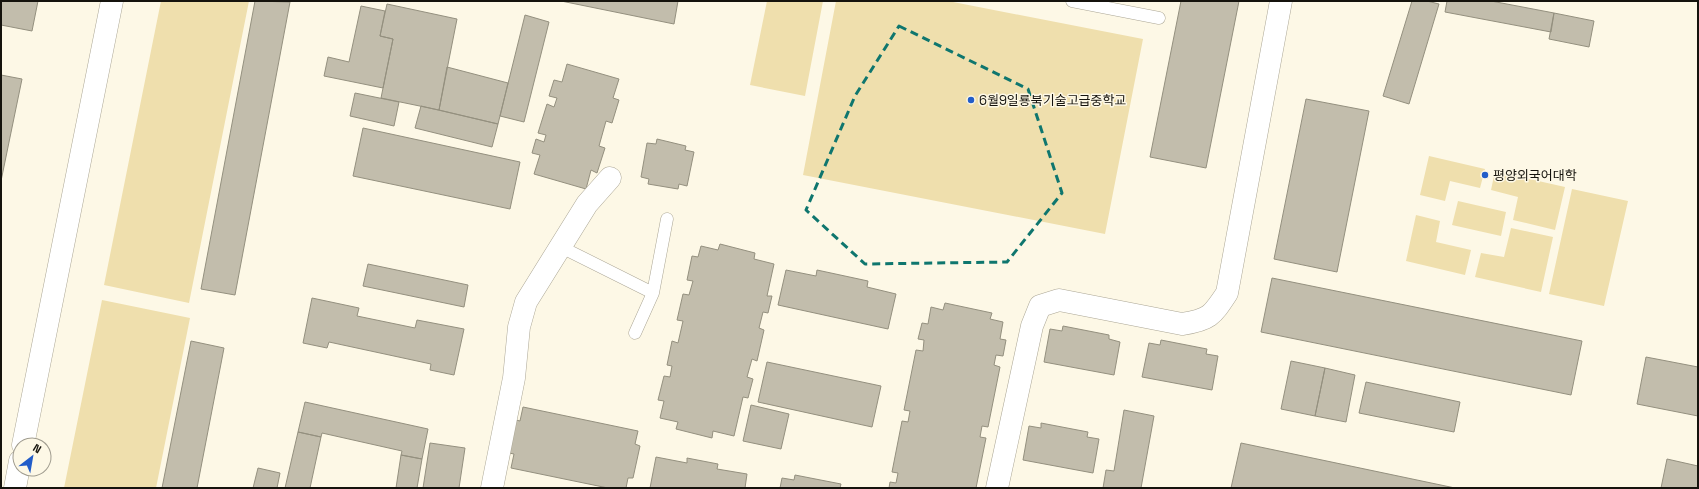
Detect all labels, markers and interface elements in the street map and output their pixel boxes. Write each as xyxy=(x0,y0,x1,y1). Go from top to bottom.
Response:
place label: 6월9일룡북기술고급중학교 xyxy=(979,92,1127,109)
marker: 6월9일룡북기술고급중학교 xyxy=(966,95,976,105)
place label: 평양외국어대학 xyxy=(1493,167,1577,184)
marker: 평양외국어대학 xyxy=(1480,170,1490,180)
north arrow xyxy=(12,437,52,477)
text: N xyxy=(30,441,44,456)

